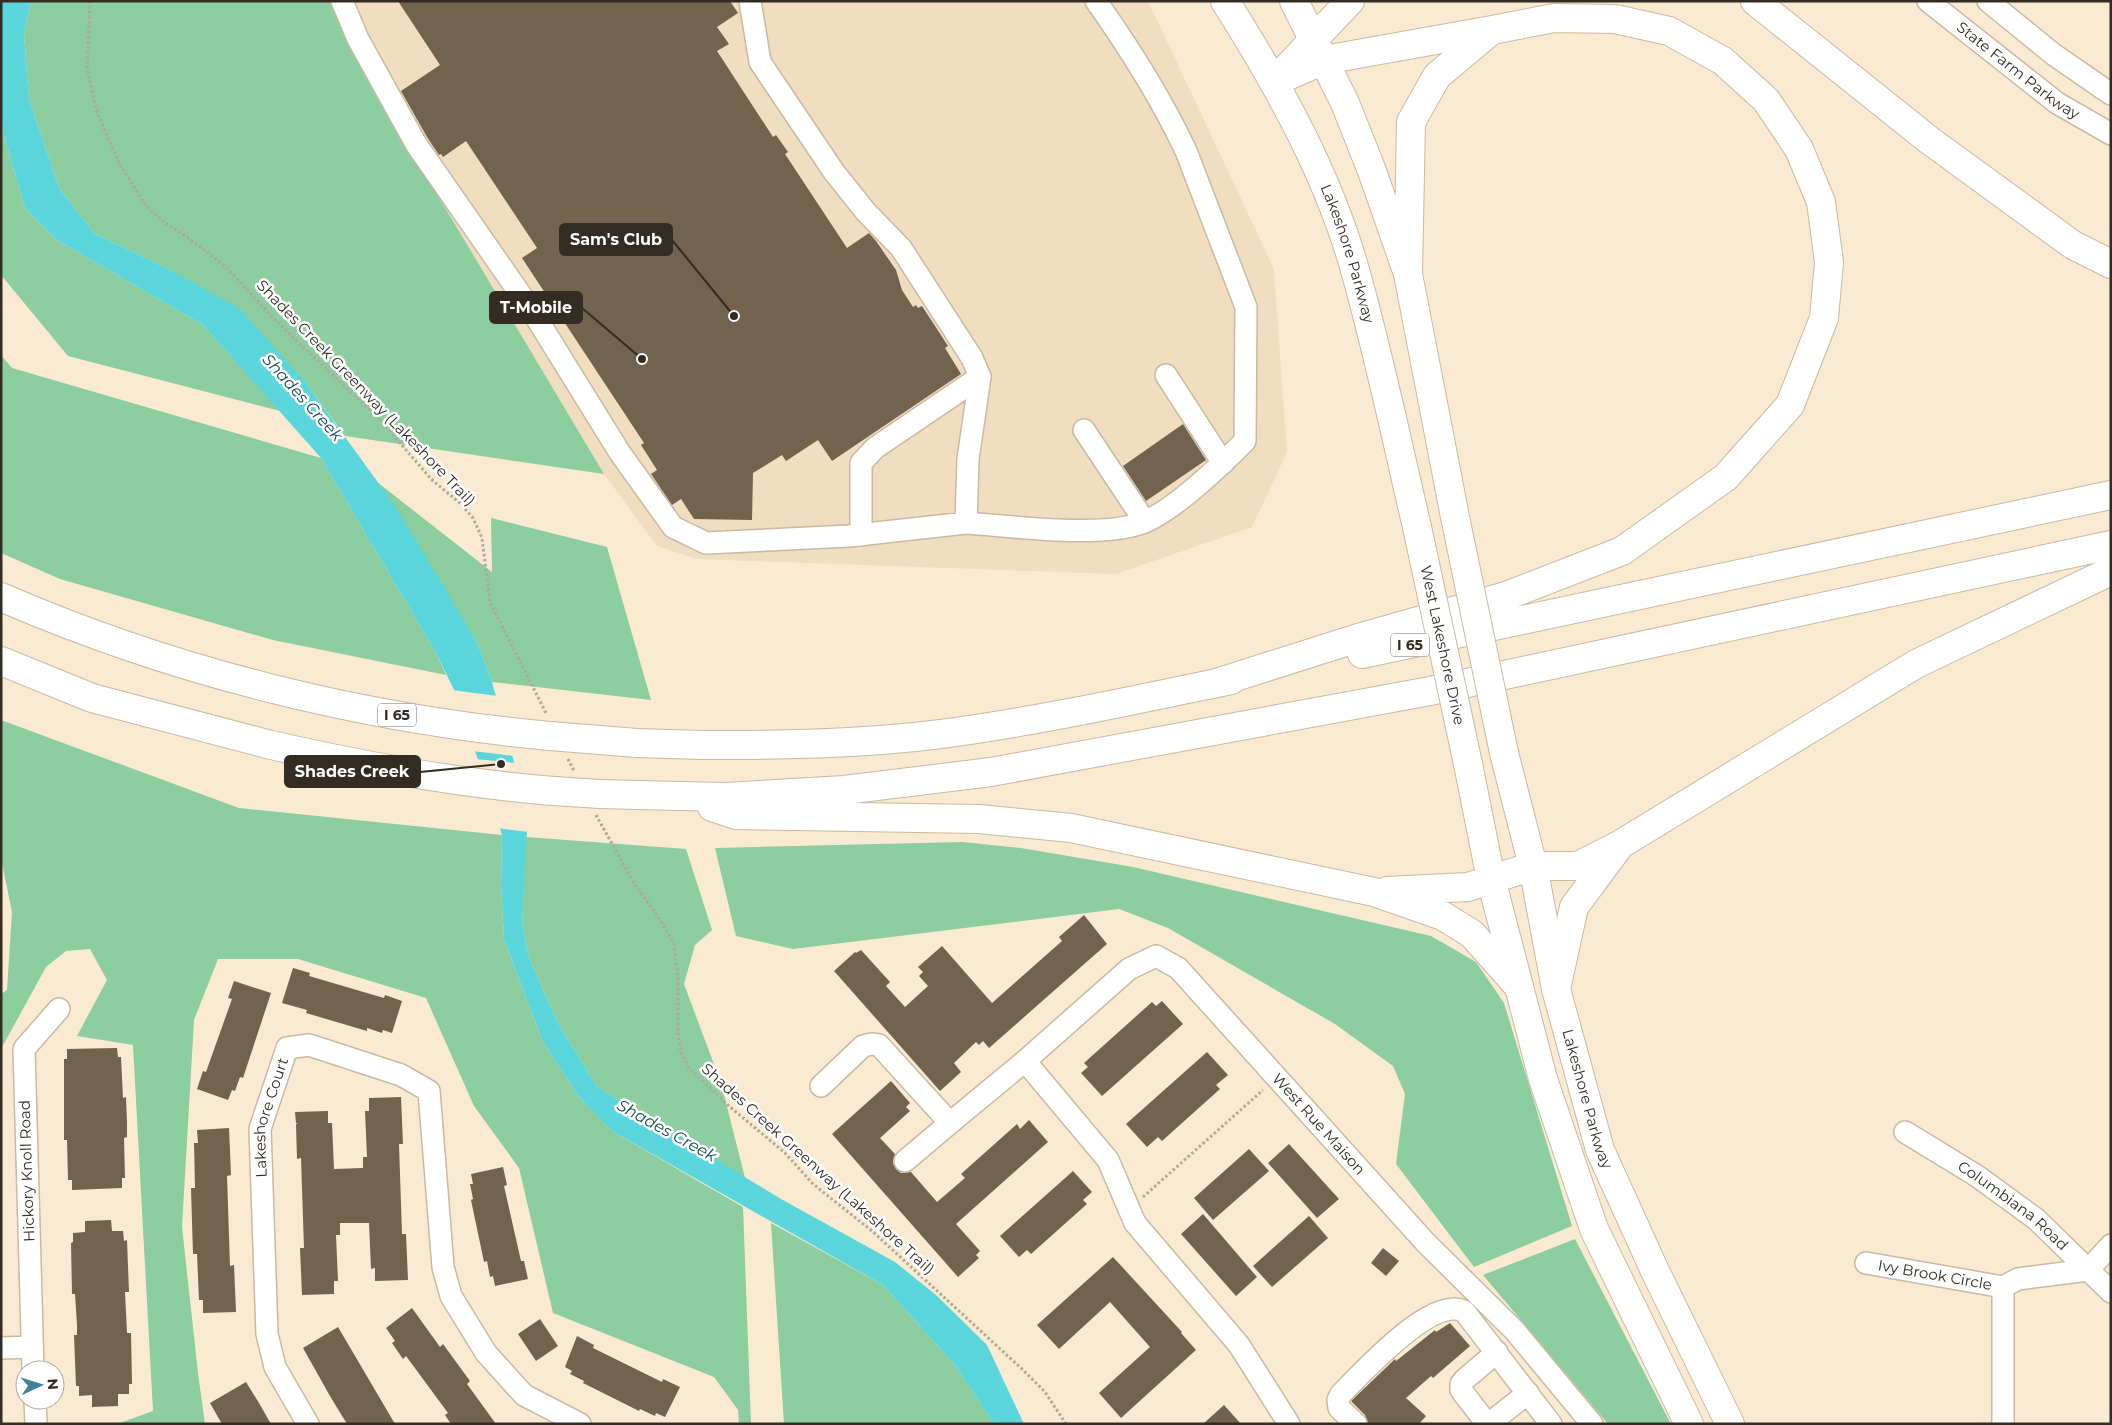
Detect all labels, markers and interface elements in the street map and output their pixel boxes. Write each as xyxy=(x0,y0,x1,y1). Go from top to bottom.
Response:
street label: State Farm Parkway xyxy=(1953,17,2084,123)
street label: Lakeshore Parkway xyxy=(1317,181,1379,326)
callout: Sam's Club xyxy=(560,224,672,255)
text: Sam's Club xyxy=(570,230,662,249)
street label: Shades Creek Greenway (Lakeshore Trail) xyxy=(253,276,479,510)
callout: T-Mobile xyxy=(490,292,582,323)
text: T-Mobile xyxy=(500,298,572,317)
water label: Shades Creek xyxy=(259,349,347,445)
street label: West Lakeshore Drive xyxy=(1417,564,1469,727)
road number: I 65 xyxy=(1391,634,1429,656)
road number: I 65 xyxy=(378,704,416,726)
callout: Shades Creek xyxy=(285,756,420,787)
text: Shades Creek xyxy=(295,762,410,781)
street label: Lakeshore Parkway xyxy=(1558,1027,1618,1172)
street label: Lakeshore Court xyxy=(250,1055,292,1178)
street label: Shades Creek Greenway (Lakeshore Trail) xyxy=(698,1059,939,1278)
street label: West Rue Maison xyxy=(1268,1069,1370,1178)
water label: Shades Creek xyxy=(614,1095,721,1166)
street label: Hickory Knoll Road xyxy=(15,1100,38,1242)
street label: Columbiana Road xyxy=(1954,1157,2072,1254)
street label: Ivy Brook Circle xyxy=(1877,1255,1994,1294)
north arrow xyxy=(15,1360,65,1410)
text: N xyxy=(44,1378,62,1390)

